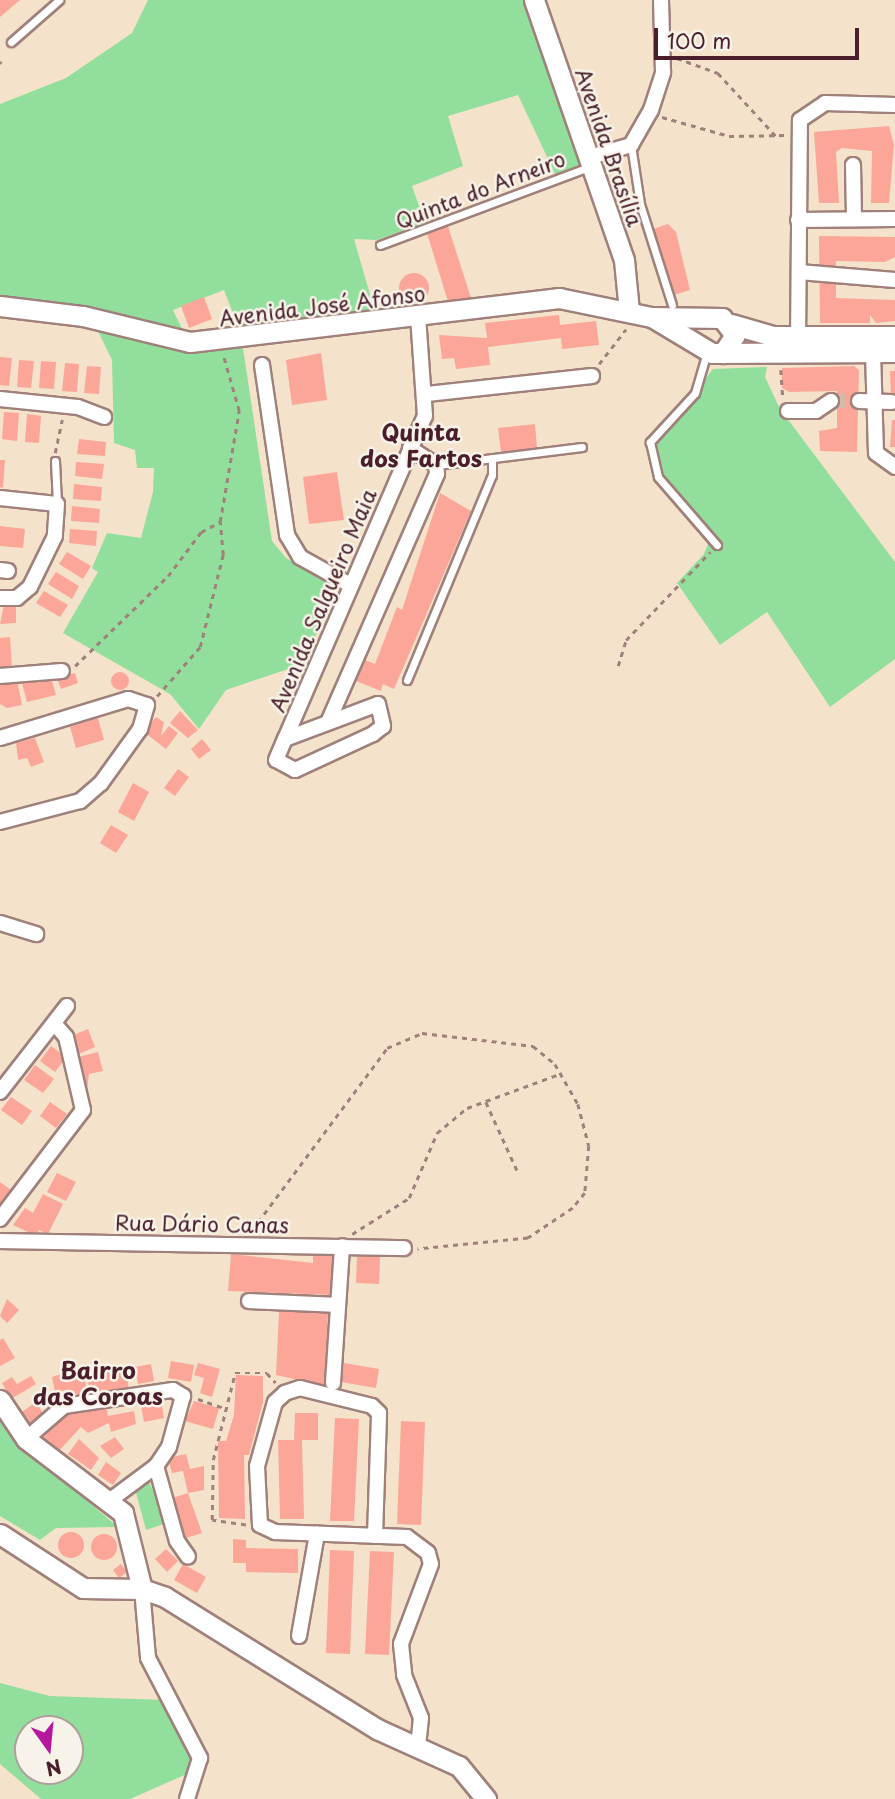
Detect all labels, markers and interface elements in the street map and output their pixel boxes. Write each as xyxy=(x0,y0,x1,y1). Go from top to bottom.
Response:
scale bar xyxy=(657,14,862,58)
text: 100 m xyxy=(667,24,731,56)
street label: Avenida Brasília xyxy=(571,65,649,229)
street label: Quinta do Arneiro xyxy=(392,145,568,233)
street label: Avenida José Afonso xyxy=(217,280,427,330)
district label: Quinta dos Fartos xyxy=(359,418,483,472)
street label: Avenida Salgueiro Maia xyxy=(264,485,380,715)
street label: Rua Dário Canas xyxy=(115,1209,289,1237)
district label: Bairro das Coroas xyxy=(33,1356,163,1410)
north arrow xyxy=(14,1715,84,1785)
text: N xyxy=(43,1753,65,1784)

